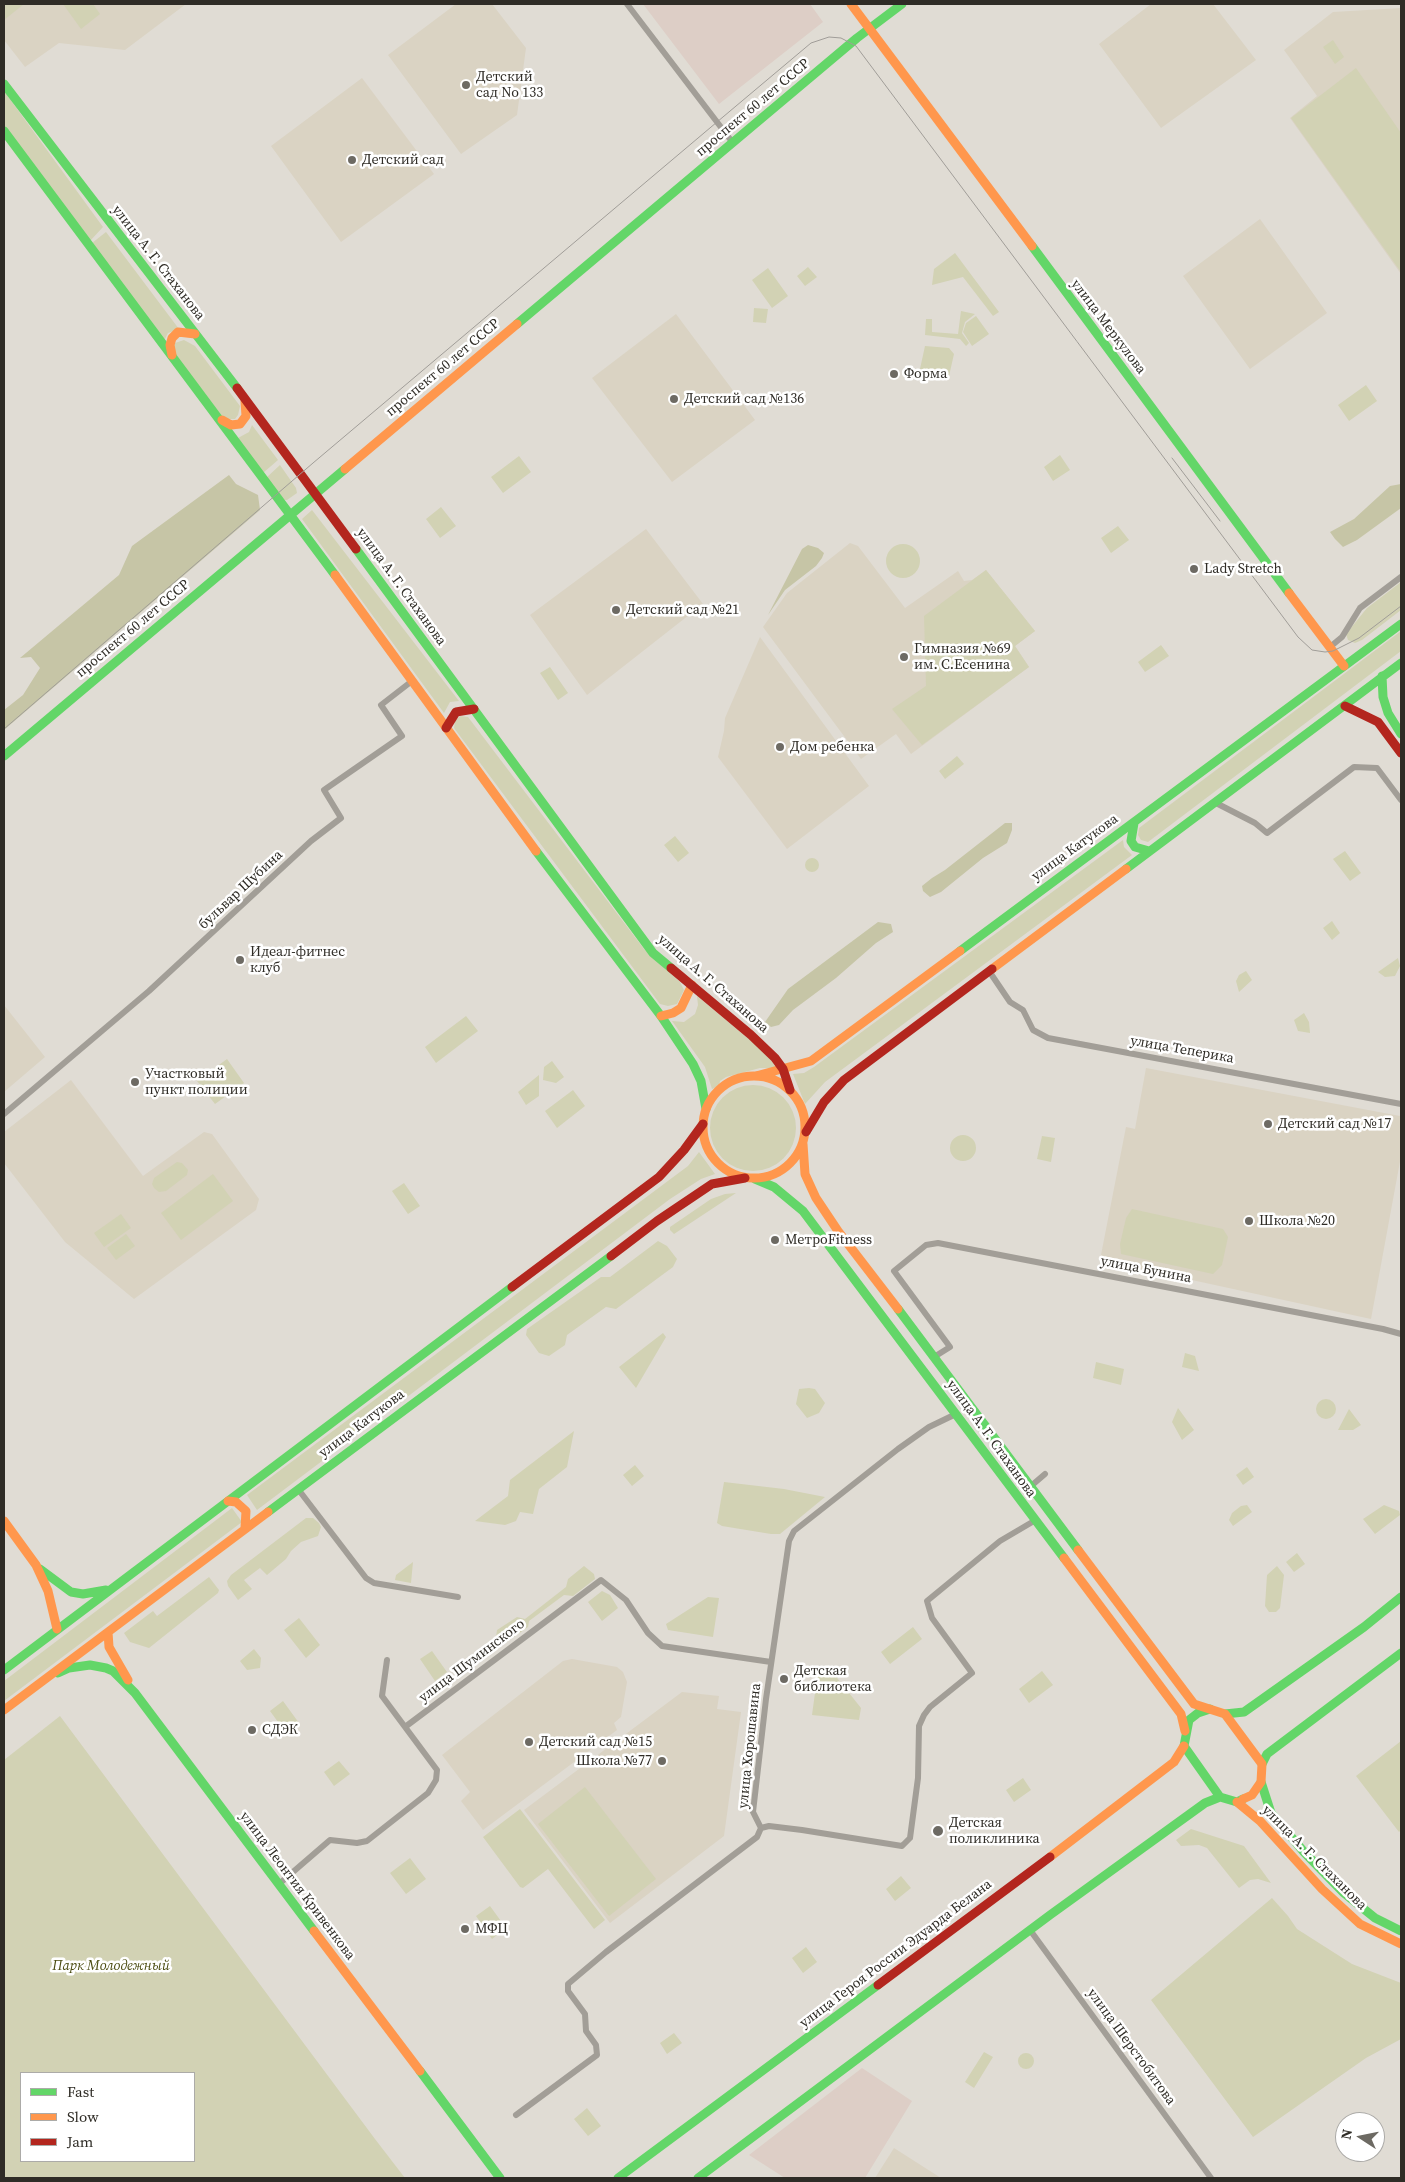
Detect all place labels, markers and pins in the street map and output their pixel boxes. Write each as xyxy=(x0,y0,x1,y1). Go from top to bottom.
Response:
place label: Детский сад No 133 xyxy=(476,69,543,102)
marker: Детский сад No 133 xyxy=(460,79,472,91)
place label: Детский сад xyxy=(362,152,444,168)
marker: Детский сад xyxy=(346,154,358,166)
place label: Форма xyxy=(904,366,947,382)
marker: Форма xyxy=(888,368,900,380)
place label: Детский сад №136 xyxy=(684,391,804,407)
marker: Детский сад №136 xyxy=(668,393,680,405)
place label: Lady Stretch xyxy=(1204,561,1282,577)
marker: Lady Stretch xyxy=(1188,563,1200,575)
place label: Детский сад №21 xyxy=(626,602,739,618)
marker: Детский сад №21 xyxy=(610,604,622,616)
place label: Гимназия №69 им. С.Есенина xyxy=(914,641,1011,674)
marker: Гимназия №69 им. С.Есенина xyxy=(898,651,910,663)
place label: Дом ребенка xyxy=(790,739,874,755)
marker: Дом ребенка xyxy=(774,741,786,753)
place label: Идеал-фитнес клуб xyxy=(250,944,345,976)
marker: Идеал-фитнес клуб xyxy=(234,954,246,966)
place label: Участковый пункт полиции xyxy=(145,1066,248,1098)
marker: Участковый пункт полиции xyxy=(129,1076,141,1088)
place label: Детский сад №17 xyxy=(1278,1116,1391,1132)
marker: Детский сад №17 xyxy=(1262,1118,1274,1130)
place label: Школа №20 xyxy=(1259,1213,1335,1229)
marker: Школа №20 xyxy=(1243,1215,1255,1227)
place label: МетроFitness xyxy=(785,1232,872,1248)
marker: МетроFitness xyxy=(769,1234,781,1246)
place label: Детская библиотека xyxy=(794,1663,872,1695)
marker: Детская библиотека xyxy=(778,1673,790,1685)
place label: СДЭК xyxy=(262,1722,298,1738)
marker: СДЭК xyxy=(246,1724,258,1736)
place label: Детский сад №15 xyxy=(539,1734,652,1750)
marker: Детский сад №15 xyxy=(523,1736,535,1748)
place label: Школа №77 xyxy=(576,1753,652,1769)
marker: Школа №77 xyxy=(656,1755,668,1767)
place label: Детская поликлиника xyxy=(949,1815,1040,1848)
marker: Детская поликлиника xyxy=(931,1824,945,1838)
place label: МФЦ xyxy=(475,1921,508,1937)
marker: МФЦ xyxy=(459,1923,471,1935)

